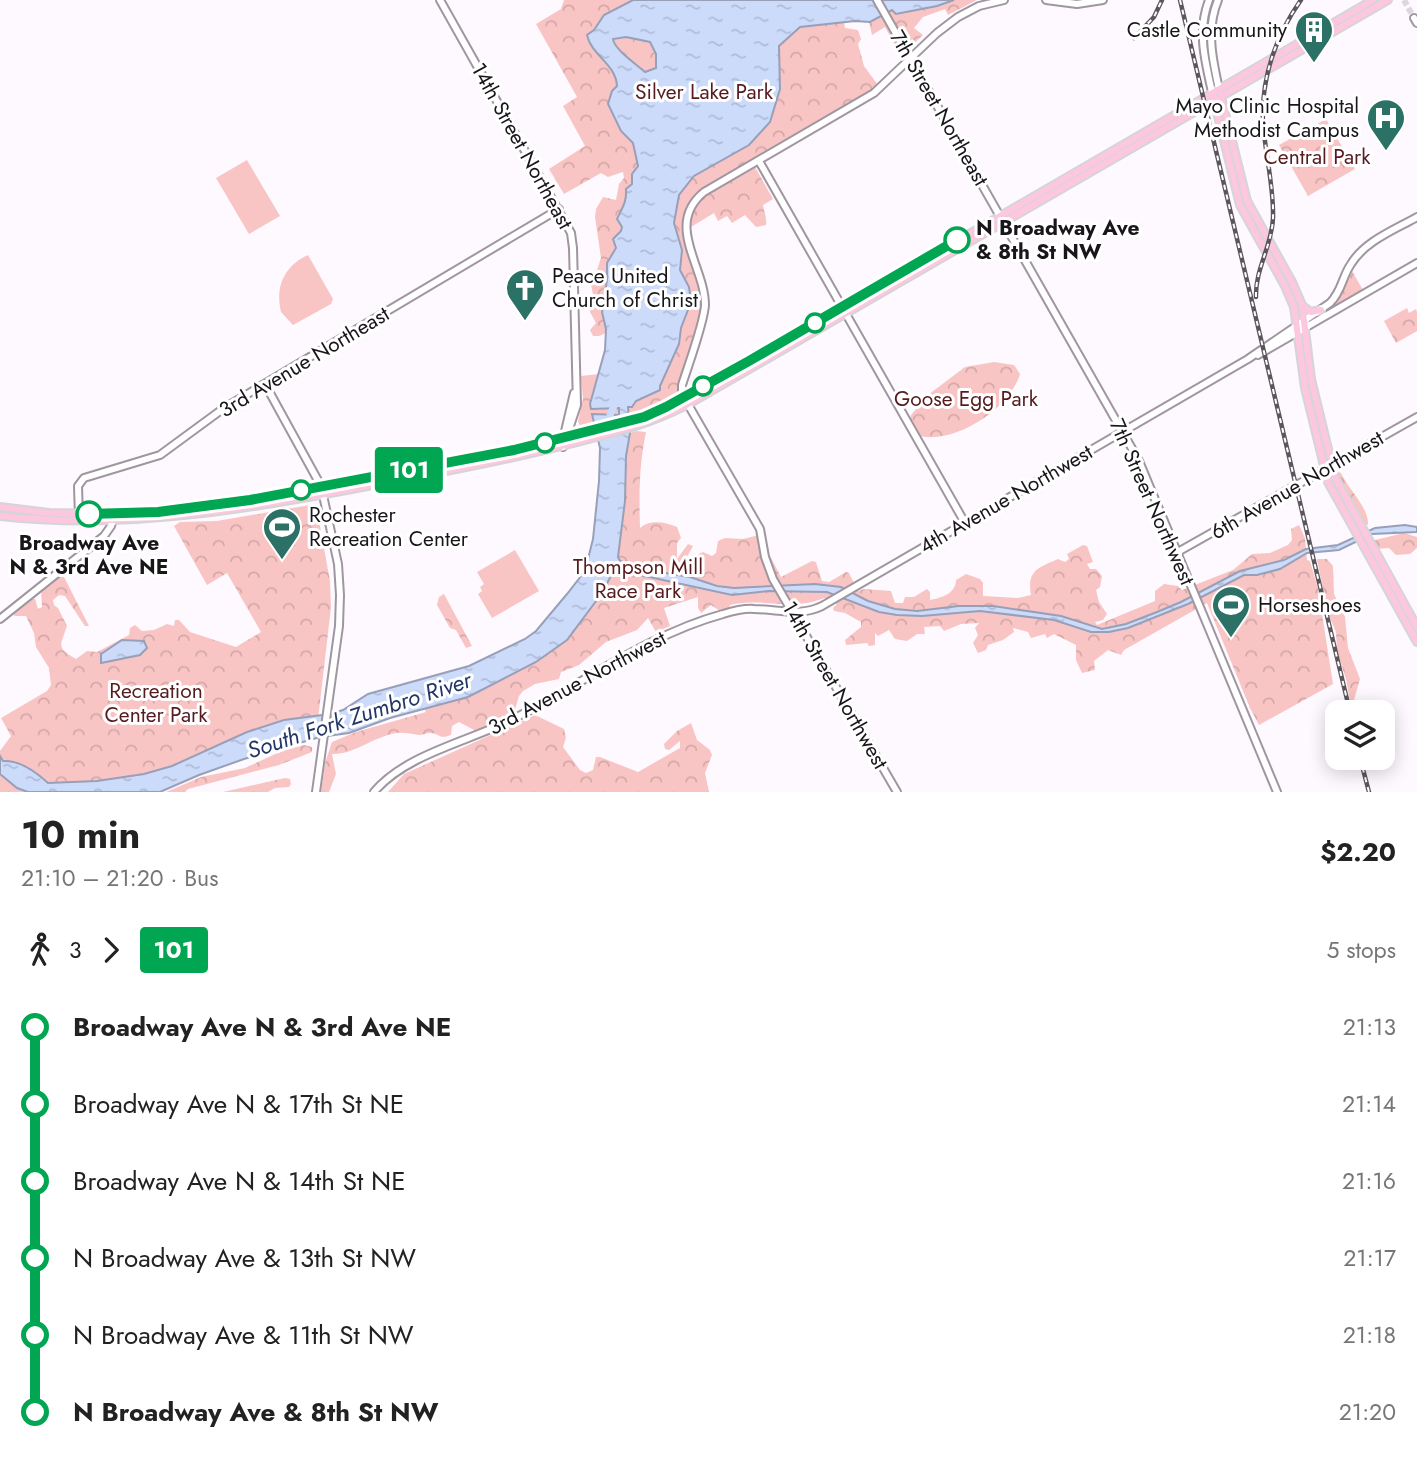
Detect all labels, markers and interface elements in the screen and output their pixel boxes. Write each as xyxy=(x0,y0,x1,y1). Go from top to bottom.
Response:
building icon: Castle Community xyxy=(1293,9,1335,64)
place label: Castle Community xyxy=(1127,15,1288,45)
street label: 7th Street Northeast xyxy=(882,25,996,191)
street label: 14th Street Northeast xyxy=(464,57,580,235)
park label: Silver Lake Park xyxy=(635,77,774,107)
place label: Mayo Clinic Hospital Methodist Campus xyxy=(1175,91,1359,145)
hospital icon: Mayo Clinic Hospital Methodist Campus xyxy=(1365,97,1407,152)
park label: Central Park xyxy=(1263,142,1371,172)
place label: N Broadway Ave & 8th St NW xyxy=(976,213,1140,267)
marker: N Broadway Ave & 8th St NW xyxy=(944,227,970,253)
place label: Peace United Church of Christ xyxy=(552,261,698,315)
church icon: Peace United Church of Christ xyxy=(504,267,546,322)
street label: 3rd Avenue Northeast xyxy=(213,299,395,425)
unlabelled marker xyxy=(805,313,825,333)
unlabelled marker xyxy=(693,376,713,396)
park label: Goose Egg Park xyxy=(894,384,1039,414)
street label: 7th Street Northwest xyxy=(1102,414,1202,590)
street label: 6th Avenue Northwest xyxy=(1205,423,1389,547)
unlabelled marker xyxy=(535,433,555,453)
street label: 4th Avenue Northwest xyxy=(914,437,1098,561)
line badge: 101 xyxy=(369,447,449,493)
text: 101 xyxy=(389,452,429,487)
unlabelled marker xyxy=(291,480,311,500)
place label: Rochester Recreation Center xyxy=(309,500,469,554)
marker: Broadway Ave N & 3rd Ave NE xyxy=(76,501,102,527)
sports icon: Rochester Recreation Center xyxy=(261,506,303,561)
place label: Broadway Ave N & 3rd Ave NE xyxy=(10,528,168,582)
park label: Thompson Mill Race Park xyxy=(573,552,703,606)
sports icon: Horseshoes xyxy=(1210,584,1252,639)
place label: Horseshoes xyxy=(1258,590,1361,620)
street label: 14th Street Northwest xyxy=(775,595,895,775)
street label: 3rd Avenue Northwest xyxy=(483,623,671,743)
water label: South Fork Zumbro River xyxy=(243,662,477,767)
park label: Recreation Center Park xyxy=(104,676,208,730)
map controls xyxy=(1325,700,1395,770)
button: layers xyxy=(1325,700,1395,770)
text: 10 min xyxy=(21,807,140,862)
text: $2.20 xyxy=(1320,833,1396,871)
text: 21:10 – 21:20 · Bus xyxy=(21,861,218,895)
icon: walk xyxy=(21,931,59,969)
icon: forward xyxy=(92,931,130,969)
text: 101 xyxy=(154,932,194,967)
text: 3 xyxy=(69,933,82,967)
text: 5 stops xyxy=(1326,933,1396,967)
text: Broadway Ave N & 3rd Ave NE xyxy=(73,1008,451,1046)
text: 21:13 xyxy=(1343,1010,1396,1044)
text: Broadway Ave N & 17th St NE xyxy=(73,1085,404,1123)
text: 21:14 xyxy=(1342,1087,1396,1121)
text: Broadway Ave N & 14th St NE xyxy=(73,1162,406,1200)
text: 21:16 xyxy=(1342,1164,1396,1198)
text: N Broadway Ave & 13th St NW xyxy=(73,1239,416,1277)
text: 21:17 xyxy=(1343,1241,1396,1275)
text: N Broadway Ave & 11th St NW xyxy=(73,1316,414,1354)
text: 21:18 xyxy=(1343,1318,1396,1352)
text: N Broadway Ave & 8th St NW xyxy=(73,1393,438,1431)
text: 21:20 xyxy=(1339,1395,1396,1429)

